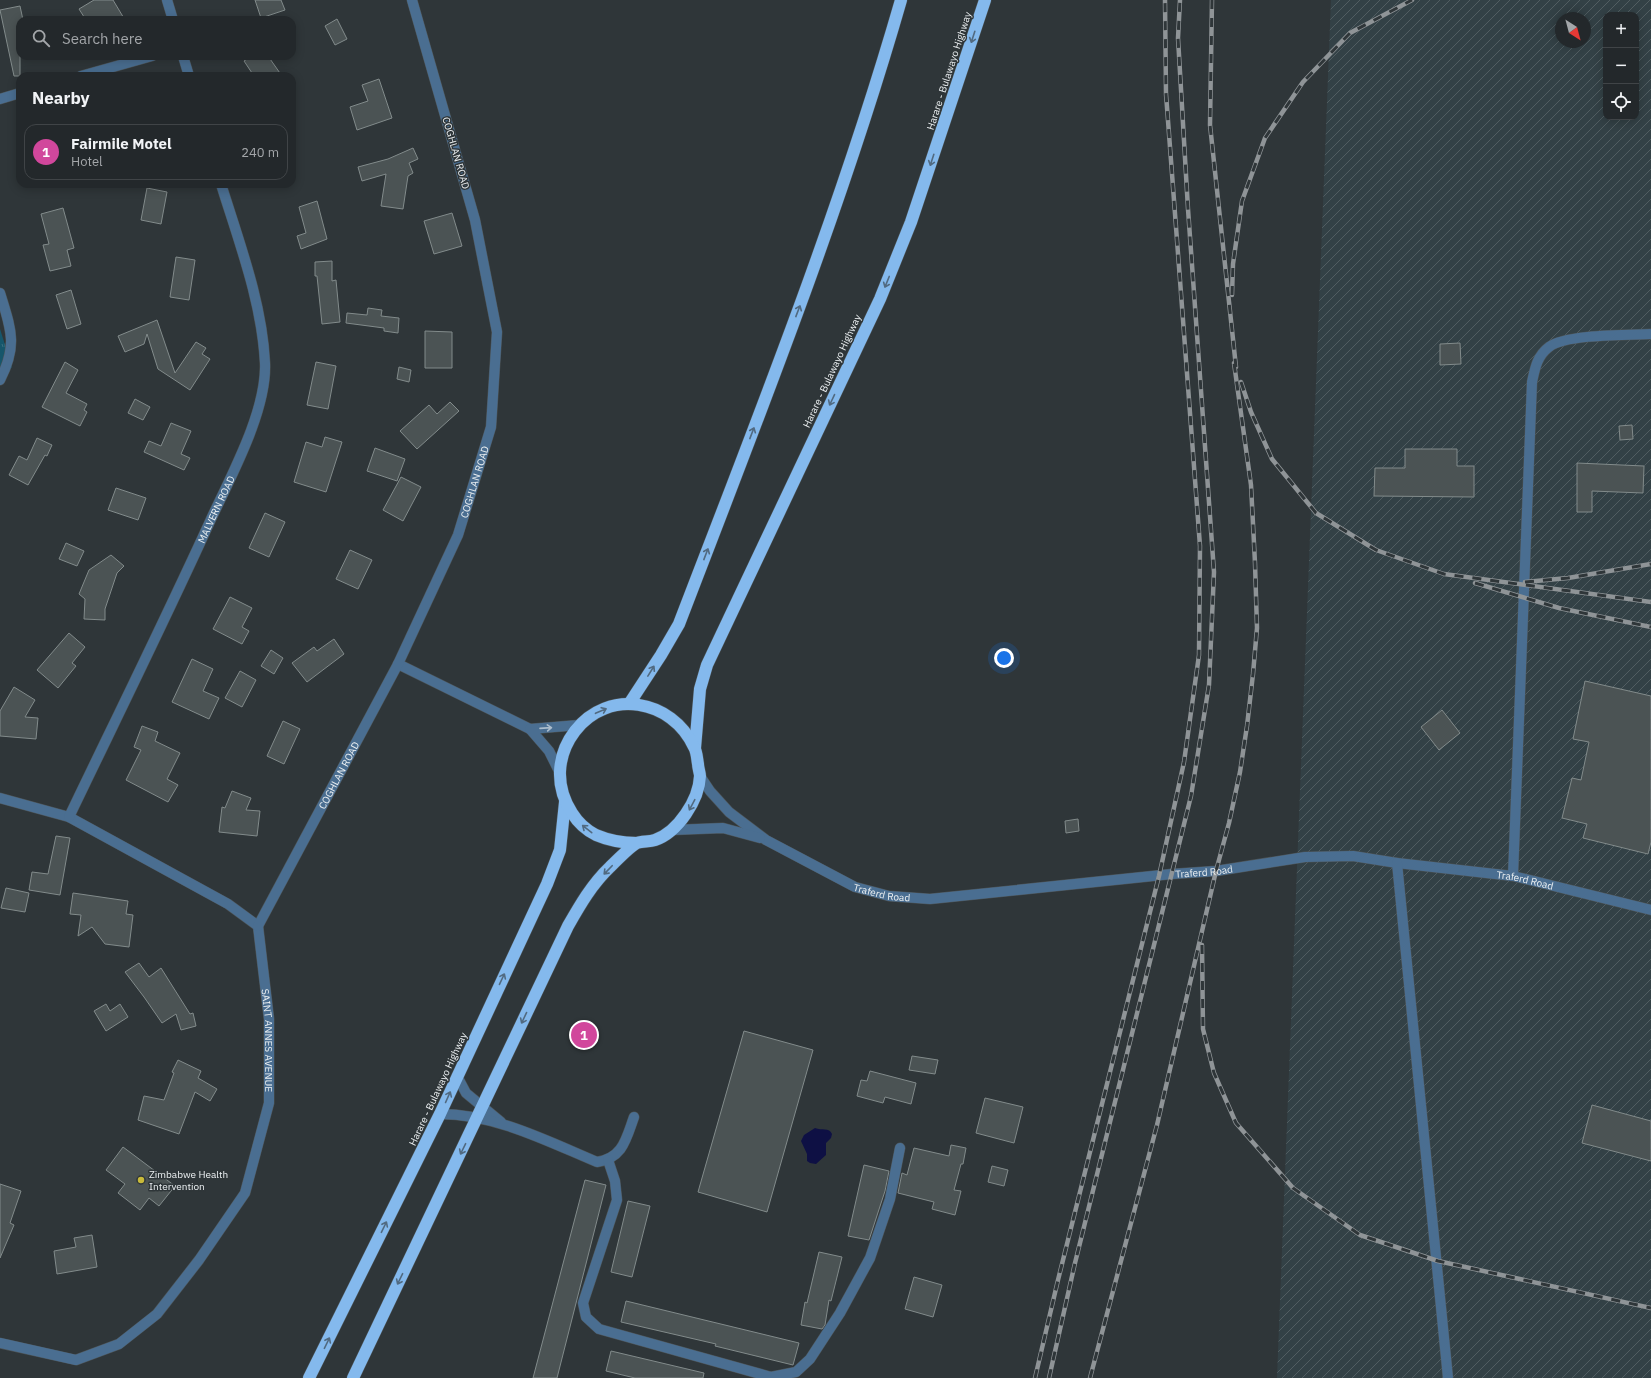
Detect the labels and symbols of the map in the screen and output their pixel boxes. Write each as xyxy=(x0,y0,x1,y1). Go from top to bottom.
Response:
street label: Harare - Bulawayo Highway xyxy=(924,10,974,132)
north arrow xyxy=(1555,12,1591,48)
one-way arrow xyxy=(969,30,976,43)
street label: COGHLAN ROAD xyxy=(439,115,473,191)
one-way arrow xyxy=(928,154,935,167)
one-way arrow xyxy=(882,276,890,288)
one-way arrow xyxy=(794,305,802,317)
street label: Harare - Bulawayo Highway xyxy=(800,312,864,430)
one-way arrow xyxy=(828,394,835,406)
one-way arrow xyxy=(748,427,756,439)
street label: COGHLAN ROAD xyxy=(457,444,491,519)
street label: MALVERN ROAD xyxy=(194,473,237,545)
one-way arrow xyxy=(702,549,710,561)
your location xyxy=(994,648,1014,668)
one-way arrow xyxy=(647,666,655,677)
one-way arrow xyxy=(594,706,606,714)
one-way arrow xyxy=(539,724,552,731)
street label: COGHLAN ROAD xyxy=(315,739,362,811)
one-way arrow xyxy=(687,799,695,811)
one-way arrow xyxy=(582,824,593,833)
street label: Traferd Road xyxy=(1175,862,1234,880)
one-way arrow xyxy=(604,864,613,874)
street label: Traferd Road xyxy=(1496,868,1555,892)
street label: Traferd Road xyxy=(852,880,911,904)
one-way arrow xyxy=(499,974,506,986)
street label: SAINT ANNES AVENUE xyxy=(259,988,276,1092)
one-way arrow xyxy=(520,1012,527,1024)
pin: 1 xyxy=(571,1020,597,1050)
street label: Harare - Bulawayo Highway xyxy=(406,1030,470,1148)
one-way arrow xyxy=(445,1092,452,1104)
one-way arrow xyxy=(459,1143,466,1155)
place label: Zimbabwe Health Intervention xyxy=(149,1168,228,1193)
marker: Zimbabwe Health Intervention xyxy=(136,1175,146,1185)
one-way arrow xyxy=(381,1221,388,1233)
one-way arrow xyxy=(396,1272,403,1284)
one-way arrow xyxy=(324,1337,331,1349)

